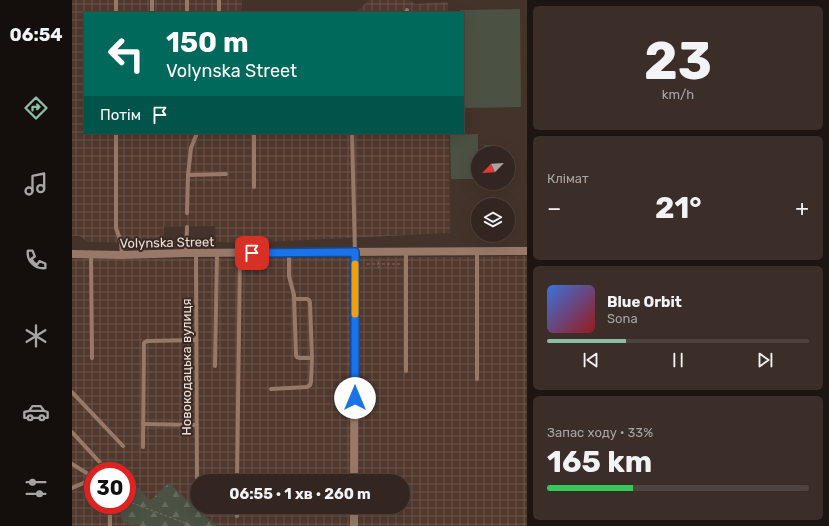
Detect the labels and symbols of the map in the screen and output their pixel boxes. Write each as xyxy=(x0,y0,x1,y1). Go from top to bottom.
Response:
north arrow xyxy=(471,146,515,190)
street label: Volynska Street xyxy=(120,234,214,251)
pin xyxy=(235,236,269,270)
street label: Новокодацька вулиця xyxy=(179,298,194,436)
position arrow xyxy=(334,377,376,419)
speed limit sign: 30 xyxy=(84,462,136,514)

